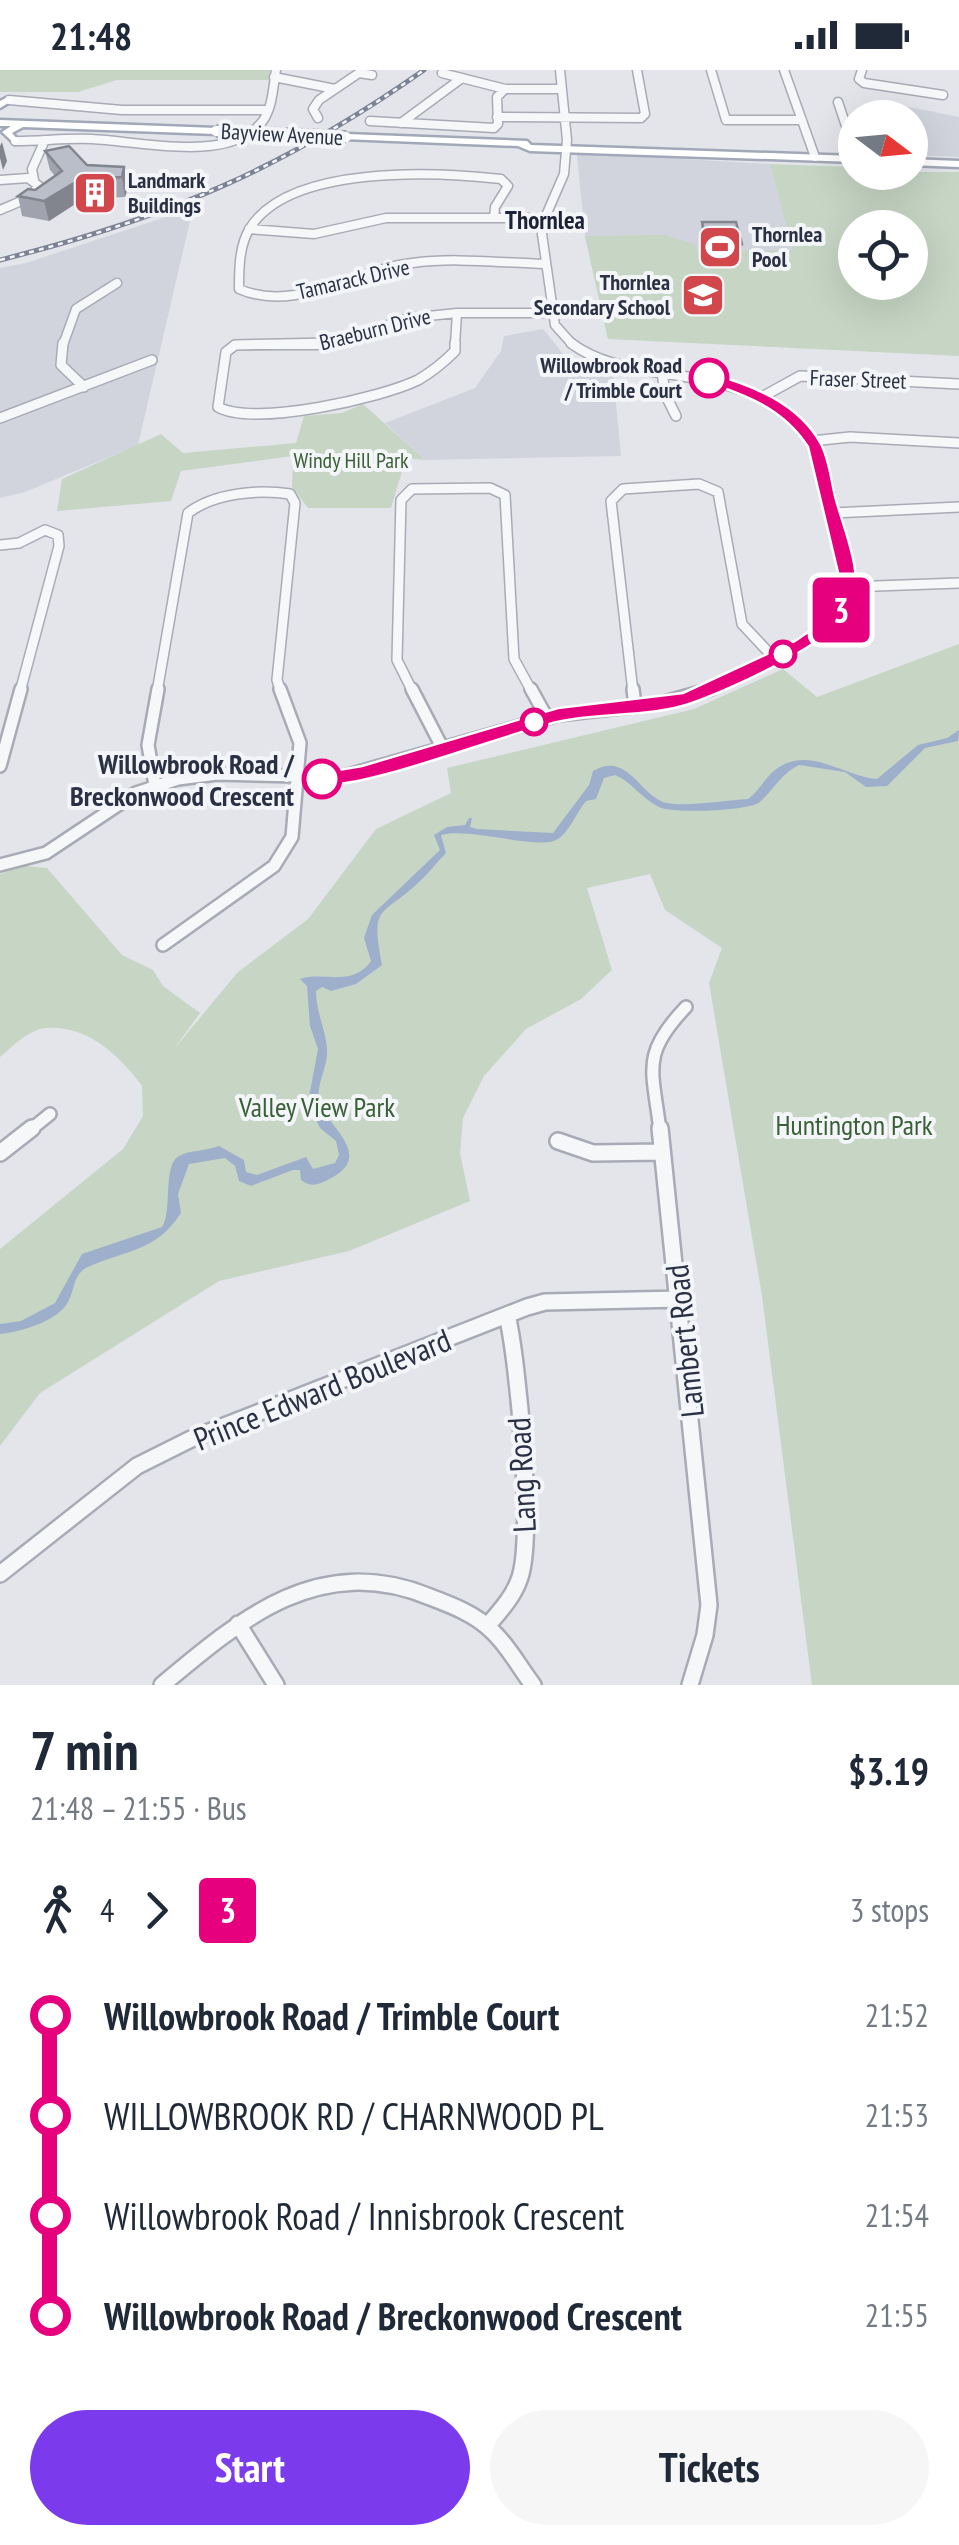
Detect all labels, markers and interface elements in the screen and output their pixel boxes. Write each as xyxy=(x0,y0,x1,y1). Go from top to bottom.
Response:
text: 21:48 xyxy=(50,11,132,60)
north arrow xyxy=(838,100,928,190)
map controls xyxy=(838,100,928,300)
street label: Bayview Avenue xyxy=(220,117,344,151)
place label: Landmark Buildings xyxy=(128,166,206,219)
building icon: Landmark Buildings xyxy=(72,170,118,216)
district label: Thornlea xyxy=(505,204,585,236)
button: locate xyxy=(838,210,928,300)
place label: Thornlea Pool xyxy=(752,220,822,273)
sports icon: Thornlea Pool xyxy=(697,224,743,270)
street label: Tamarack Drive xyxy=(294,252,412,306)
place label: Thornlea Secondary School xyxy=(534,268,671,321)
school or university icon: Thornlea Secondary School xyxy=(680,272,726,318)
street label: Braeburn Drive xyxy=(316,302,434,356)
place label: Willowbrook Road / Trimble Court xyxy=(539,351,683,404)
marker: Willowbrook Road / Trimble Court xyxy=(690,359,728,397)
street label: Fraser Street xyxy=(809,363,907,395)
park label: Windy Hill Park xyxy=(293,446,409,474)
line badge: 3 xyxy=(808,578,874,642)
text: 3 xyxy=(833,587,849,633)
unlabelled marker xyxy=(770,641,796,667)
unlabelled marker xyxy=(521,709,547,735)
place label: Willowbrook Road / Breckonwood Crescent xyxy=(70,745,295,814)
marker: Willowbrook Road / Breckonwood Crescent xyxy=(303,760,341,798)
park label: Valley View Park xyxy=(238,1088,395,1125)
park label: Huntington Park xyxy=(775,1106,933,1143)
street label: Lambert Road xyxy=(655,1263,713,1419)
street label: Prince Edward Boulevard xyxy=(187,1318,457,1460)
street label: Lang Road xyxy=(497,1417,545,1533)
text: 7 min xyxy=(30,1714,139,1785)
text: $3.19 xyxy=(848,1746,929,1795)
text: 21:48 – 21:55 · Bus xyxy=(30,1787,247,1829)
icon: walk xyxy=(30,1883,85,1938)
icon: forward xyxy=(129,1883,184,1938)
text: 3 xyxy=(219,1887,236,1933)
text: 4 xyxy=(100,1889,114,1931)
text: 3 stops xyxy=(850,1889,929,1931)
text: Willowbrook Road / Trimble Court xyxy=(104,1991,559,2040)
text: 21:52 xyxy=(865,1994,929,2036)
text: WILLOWBROOK RD / CHARNWOOD PL xyxy=(104,2091,604,2140)
text: 21:53 xyxy=(865,2094,929,2136)
text: Willowbrook Road / Innisbrook Crescent xyxy=(104,2191,624,2240)
text: 21:54 xyxy=(865,2194,929,2236)
text: Willowbrook Road / Breckonwood Crescent xyxy=(104,2291,682,2340)
text: 21:55 xyxy=(865,2294,929,2336)
button: Start xyxy=(30,2410,470,2525)
button: Tickets xyxy=(490,2410,929,2525)

